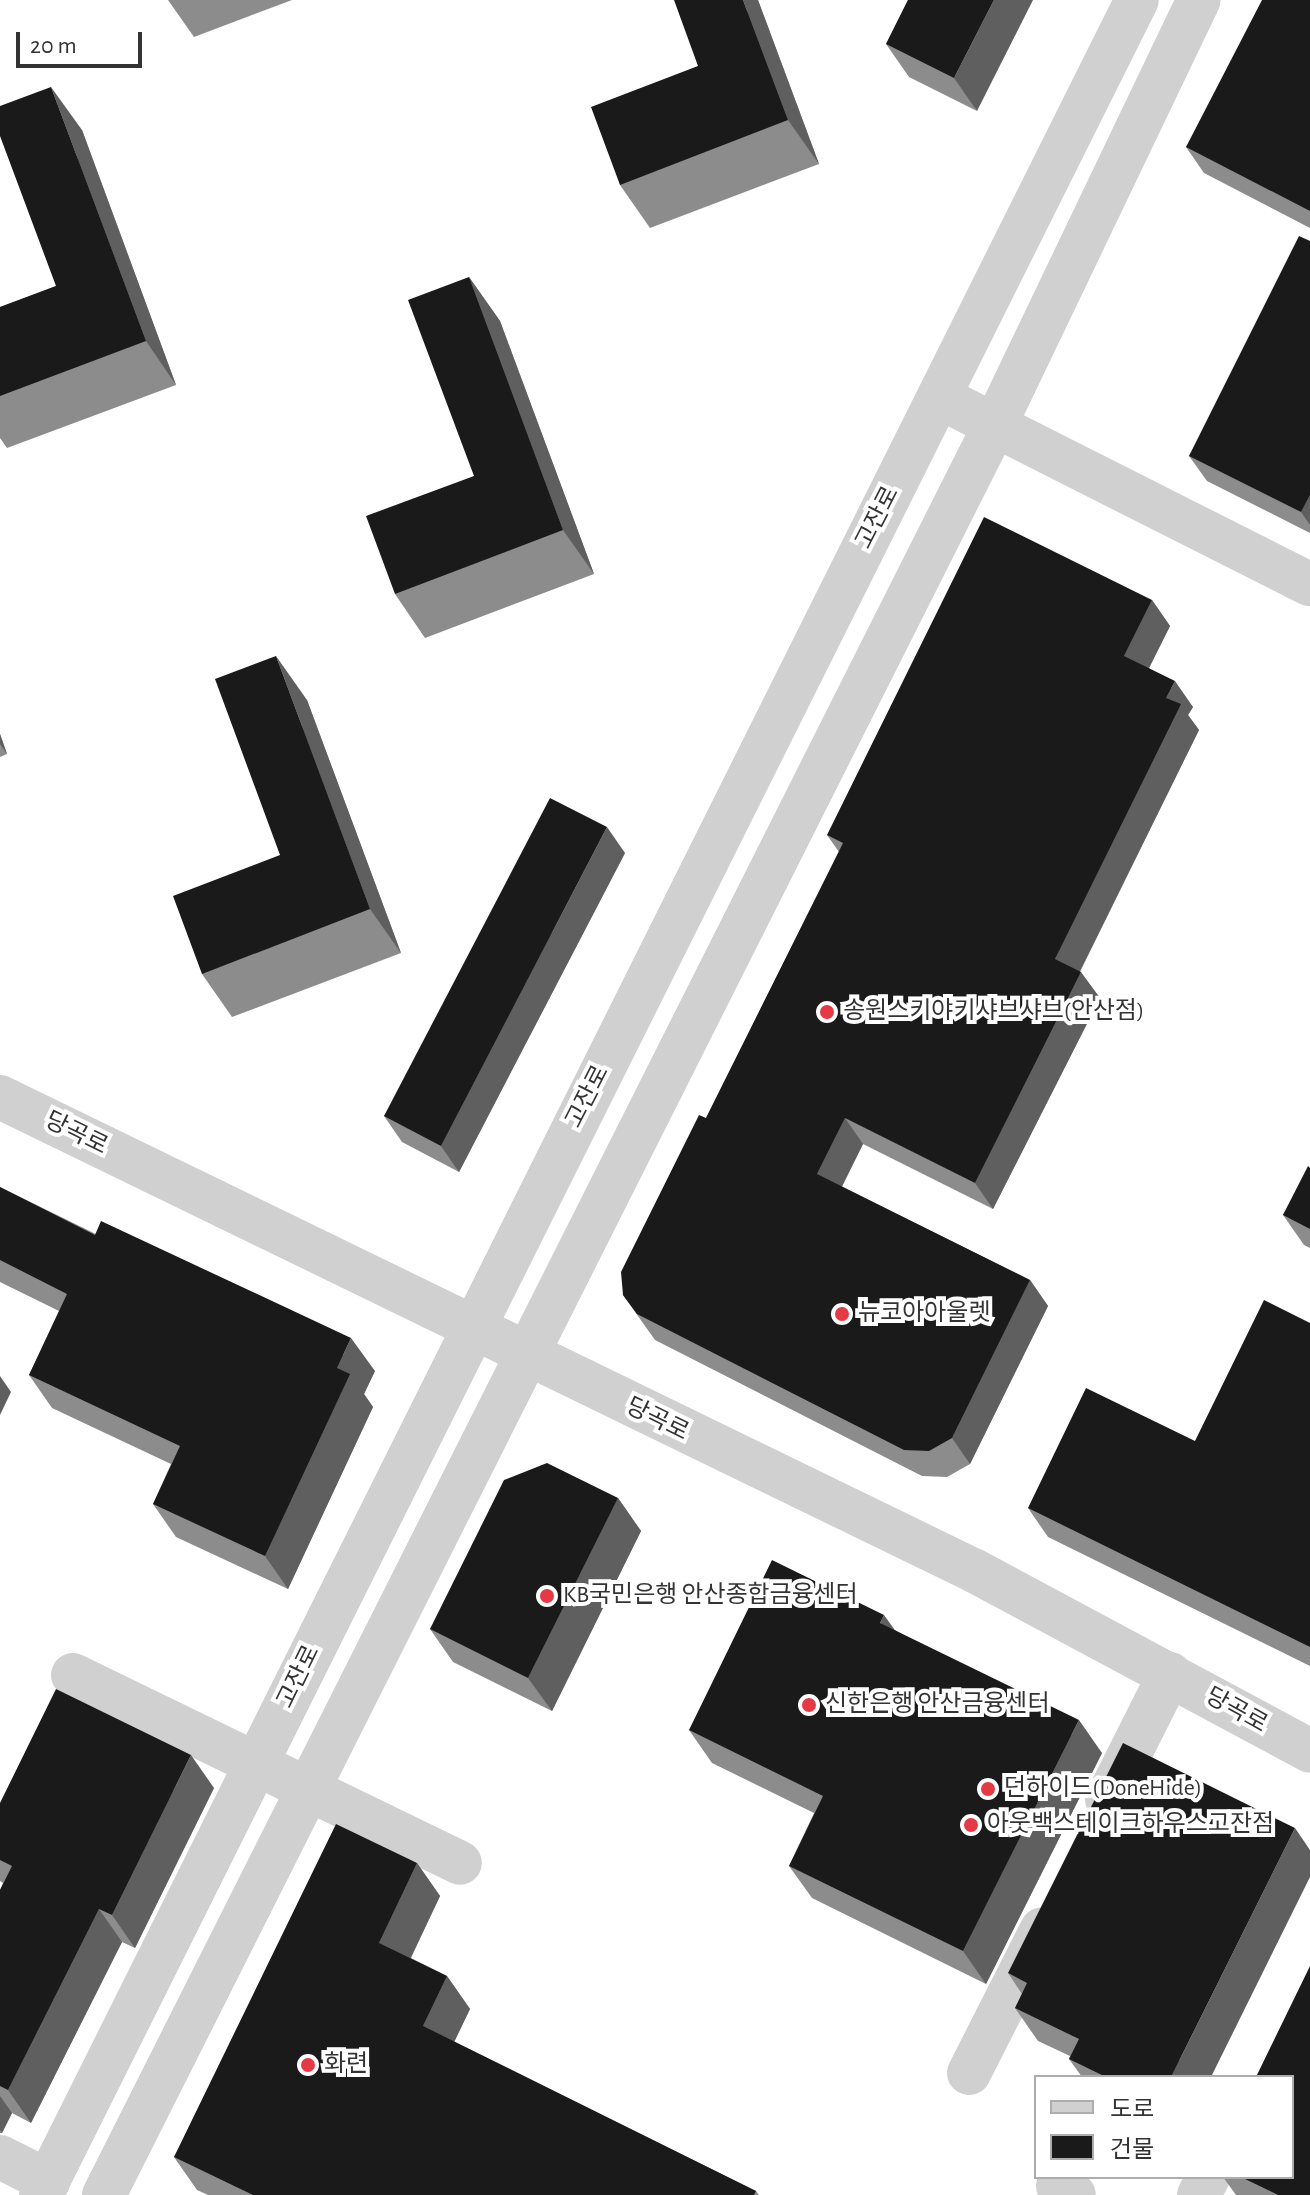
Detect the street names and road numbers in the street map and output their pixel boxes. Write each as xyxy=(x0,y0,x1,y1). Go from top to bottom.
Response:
street label: 고잔로 xyxy=(850,482,906,554)
street label: 고잔로 xyxy=(560,1061,616,1133)
street label: 당곡로 xyxy=(40,1107,112,1161)
street label: 당곡로 xyxy=(621,1393,693,1447)
street label: 고잔로 xyxy=(272,1641,326,1713)
street label: 당곡로 xyxy=(1200,1682,1272,1740)

